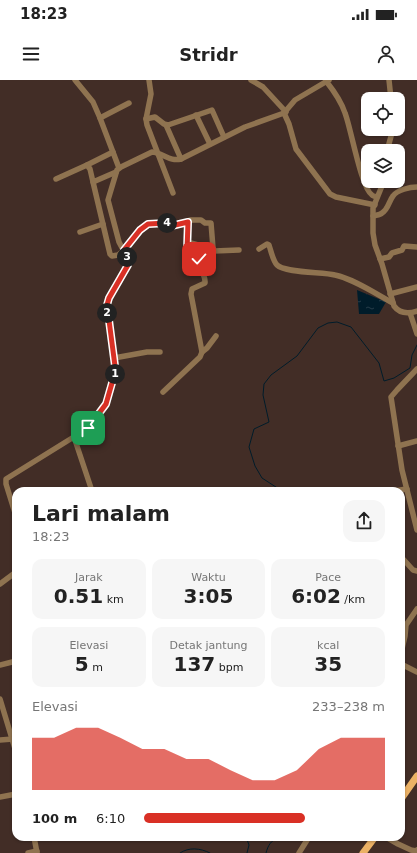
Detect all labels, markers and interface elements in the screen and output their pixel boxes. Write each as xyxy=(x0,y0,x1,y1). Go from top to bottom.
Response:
text: 18:23 xyxy=(20,5,68,23)
icon: menu xyxy=(20,43,42,65)
icon: person xyxy=(375,43,397,65)
text: Stridr xyxy=(179,44,238,65)
map controls xyxy=(361,92,405,188)
button: locate xyxy=(361,92,405,136)
button: layers xyxy=(361,144,405,188)
pin: 4 xyxy=(157,213,177,233)
text: 4 xyxy=(163,216,171,229)
pin xyxy=(182,242,216,276)
pin: 3 xyxy=(117,247,137,267)
icon: check xyxy=(188,248,210,270)
text: 3 xyxy=(123,250,131,263)
pin: 2 xyxy=(97,303,117,323)
text: 2 xyxy=(103,306,111,319)
pin: 1 xyxy=(105,364,125,384)
text: 1 xyxy=(111,367,119,380)
pin xyxy=(71,411,105,445)
icon: arrive xyxy=(77,417,99,439)
button: share xyxy=(343,500,385,542)
text: Lari malam xyxy=(32,501,170,526)
text: 18:23 xyxy=(32,529,69,544)
text: Jarak xyxy=(75,571,103,584)
text: Waktu xyxy=(191,571,226,584)
text: Pace xyxy=(315,571,341,584)
text: 0.51 xyxy=(54,584,103,608)
text: 3:05 xyxy=(184,584,233,608)
text: 6:02 xyxy=(291,584,341,608)
text: km xyxy=(103,593,124,606)
text: /km xyxy=(341,593,365,606)
text: Elevasi xyxy=(69,639,108,652)
text: Detak jantung xyxy=(169,639,248,652)
text: kcal xyxy=(317,639,339,652)
text: 5 xyxy=(75,652,89,676)
text: 137 xyxy=(174,652,215,676)
text: 35 xyxy=(314,652,342,676)
text: m xyxy=(89,661,103,674)
text: bpm xyxy=(215,661,243,674)
text: Elevasi xyxy=(32,699,78,714)
text: 233–238 m xyxy=(312,699,385,714)
text: 100 m xyxy=(32,811,77,826)
text: 6:10 xyxy=(96,811,125,826)

